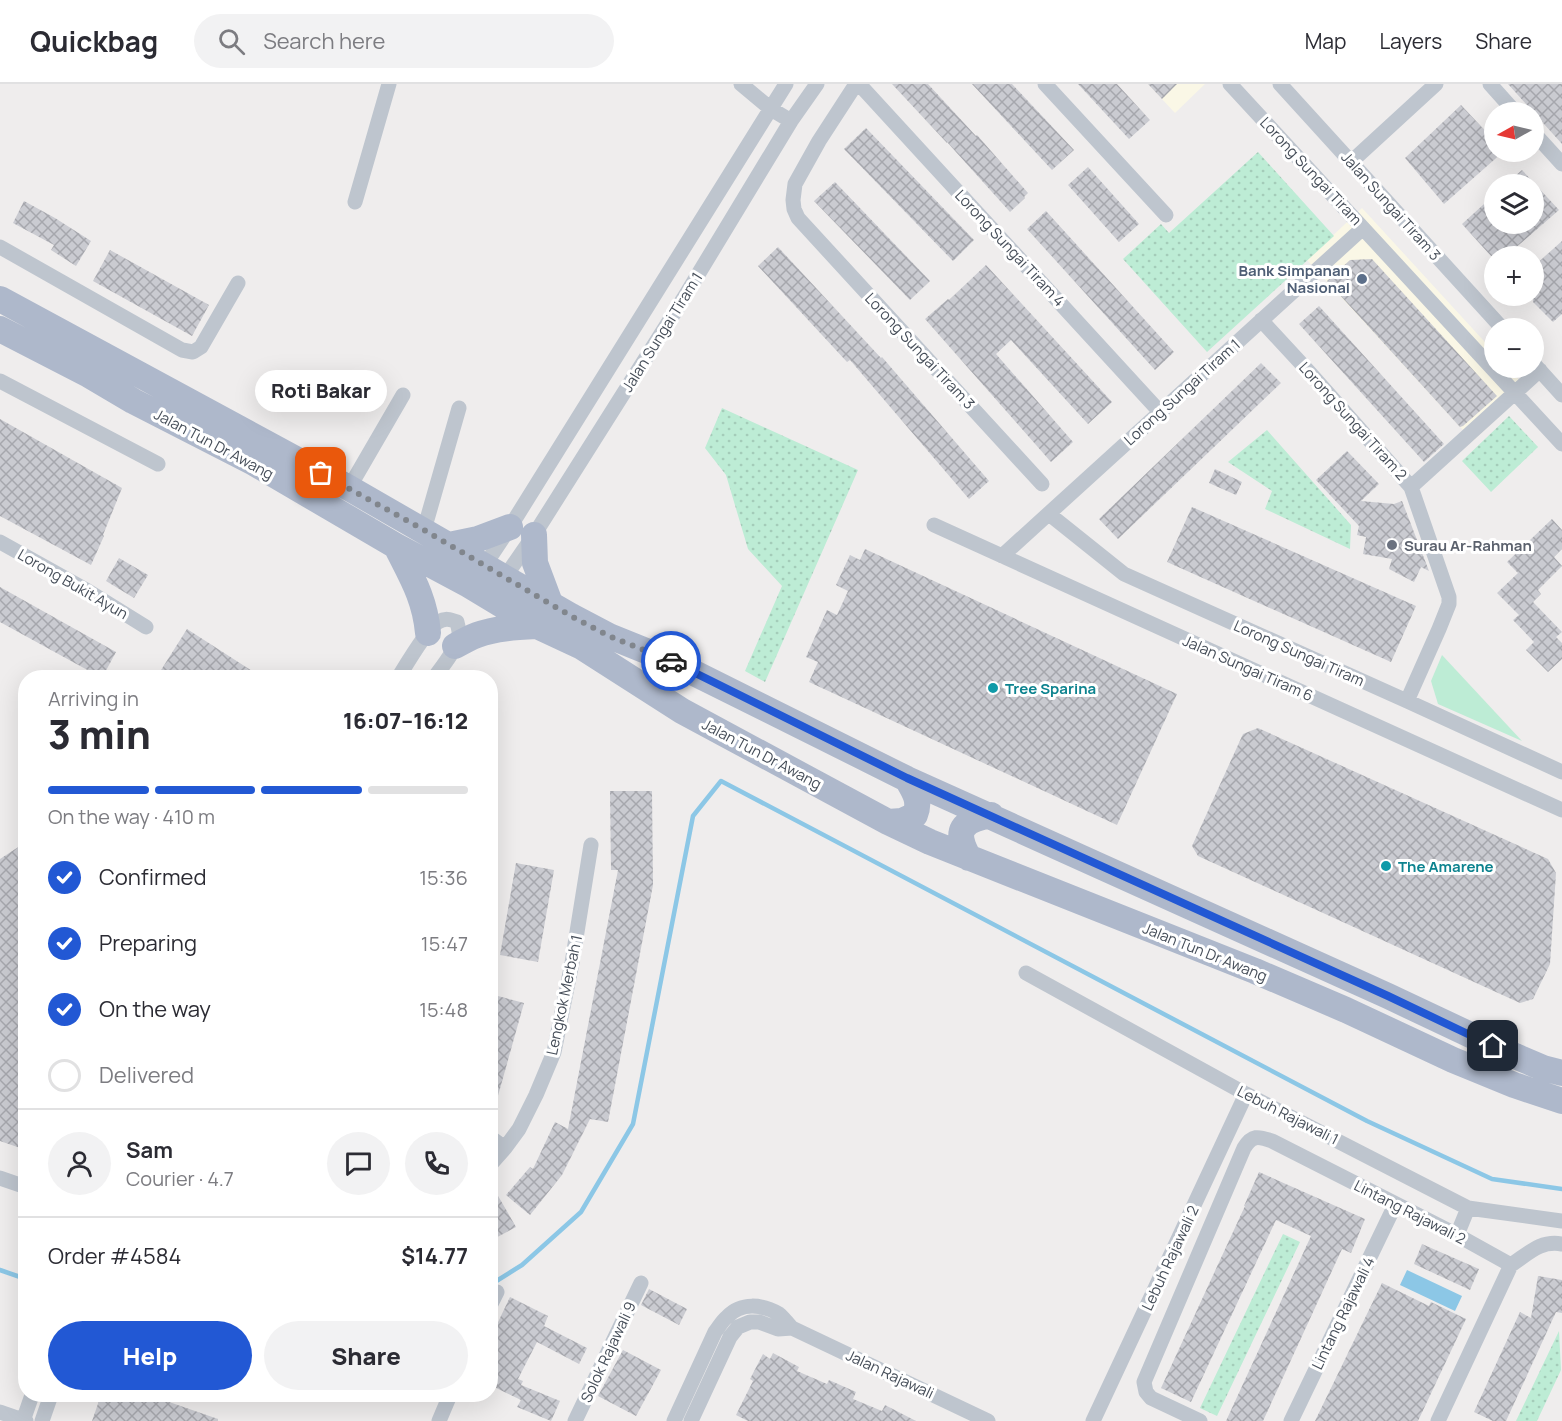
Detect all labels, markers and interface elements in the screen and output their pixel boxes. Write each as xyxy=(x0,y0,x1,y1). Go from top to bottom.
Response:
search box xyxy=(194,14,614,68)
text: Quickbag xyxy=(30,22,158,60)
icon: search xyxy=(215,25,248,58)
text: Search here xyxy=(263,26,385,56)
text: Map xyxy=(1305,27,1346,55)
text: Layers xyxy=(1379,27,1442,55)
text: Share xyxy=(1475,27,1532,55)
north arrow xyxy=(1484,102,1544,162)
map controls xyxy=(1484,102,1544,378)
street label: Lorong Sungai Tiram xyxy=(1255,112,1367,230)
street label: Jalan Sungai Tiram 3 xyxy=(1336,147,1446,265)
button: layers xyxy=(1484,174,1544,234)
street label: Lorong Sungai Tiram 4 xyxy=(950,185,1070,311)
button: + xyxy=(1484,246,1544,306)
place label: Bank Simpanan Nasional xyxy=(1239,260,1350,298)
street label: Jalan Sungai Tiram 1 xyxy=(617,268,707,396)
marker: Bank Simpanan Nasional xyxy=(1355,272,1369,286)
street label: Lorong Sungai Tiram 3 xyxy=(860,288,980,414)
button: − xyxy=(1484,318,1544,378)
street label: Lorong Sungai Tiram 1 xyxy=(1119,334,1245,450)
street label: Lorong Sungai Tiram 2 xyxy=(1294,357,1412,485)
callout: Roti Bakar xyxy=(255,371,387,413)
text: Roti Bakar xyxy=(271,377,371,404)
street label: Jalan Tun Dr Awang xyxy=(151,404,277,484)
pin xyxy=(295,447,346,498)
icon: bag xyxy=(304,456,337,489)
place label: Surau Ar-Rahman xyxy=(1404,535,1532,556)
marker: Surau Ar-Rahman xyxy=(1385,538,1399,552)
street label: Lorong Bukit Ayun xyxy=(14,544,132,624)
street label: Lorong Sungai Tiram xyxy=(1230,615,1368,691)
street label: Jalan Sungai Tiram 6 xyxy=(1179,630,1317,706)
courier xyxy=(641,631,701,691)
icon: car xyxy=(655,645,688,678)
place label: Tree Sparina xyxy=(1005,678,1096,699)
marker: Tree Sparina xyxy=(986,681,1000,695)
text: Arriving in xyxy=(48,685,139,712)
text: 16:07–16:12 xyxy=(343,706,468,736)
text: 3 min xyxy=(48,707,151,761)
street label: Jalan Tun Dr Awang xyxy=(699,714,825,794)
text: On the way · 410 m xyxy=(48,803,215,830)
place label: The Amarene xyxy=(1398,856,1494,877)
marker: The Amarene xyxy=(1379,859,1393,873)
icon: check xyxy=(48,861,81,894)
text: Confirmed xyxy=(99,862,207,892)
text: 15:36 xyxy=(419,864,468,891)
street label: Jalan Tun Dr Awang xyxy=(1140,917,1270,987)
icon: check xyxy=(48,927,81,960)
text: Preparing xyxy=(99,928,197,958)
text: 15:47 xyxy=(421,930,468,957)
street label: Lengkok Merbah 1 xyxy=(541,933,587,1057)
icon: check xyxy=(48,993,81,1026)
text: On the way xyxy=(99,994,211,1024)
text: 15:48 xyxy=(419,996,468,1023)
pin xyxy=(1467,1020,1518,1071)
icon: home xyxy=(1476,1029,1509,1062)
text: Delivered xyxy=(99,1060,194,1090)
street label: Lebuh Rajawali 1 xyxy=(1234,1080,1342,1150)
button: person xyxy=(48,1132,111,1195)
button: chat xyxy=(327,1132,390,1195)
button: phone xyxy=(405,1132,468,1195)
text: Sam xyxy=(126,1135,173,1165)
text: Courier · 4.7 xyxy=(126,1165,234,1192)
street label: Lintang Rajawali 2 xyxy=(1351,1175,1469,1249)
street label: Lebuh Rajawali 2 xyxy=(1136,1202,1204,1314)
text: Order #4584 xyxy=(48,1241,182,1271)
text: $14.77 xyxy=(401,1241,468,1271)
street label: Lintang Rajawali 4 xyxy=(1307,1253,1379,1373)
street label: Solok Rajawali 9 xyxy=(575,1298,641,1406)
button: Help xyxy=(48,1321,252,1390)
button: Share xyxy=(264,1321,468,1390)
street label: Jalan Rajawali xyxy=(843,1344,937,1404)

